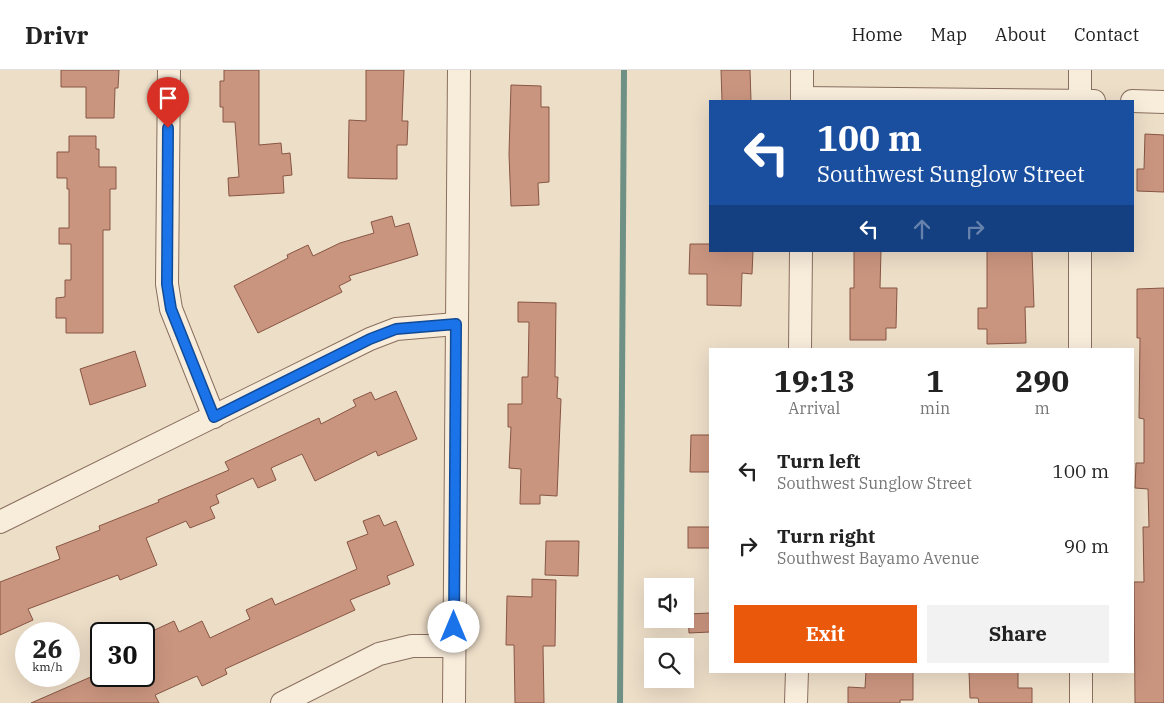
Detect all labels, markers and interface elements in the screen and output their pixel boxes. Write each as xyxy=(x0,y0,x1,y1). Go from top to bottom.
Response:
text: Drivr xyxy=(25,19,88,51)
text: Home xyxy=(851,23,903,46)
text: Map xyxy=(931,23,967,46)
text: About xyxy=(995,23,1046,46)
text: Contact xyxy=(1074,23,1139,46)
pin xyxy=(147,77,189,128)
icon: arrive xyxy=(154,84,182,112)
text: 100 m xyxy=(817,115,922,161)
icon: left xyxy=(734,120,799,185)
text: Southwest Sunglow Street xyxy=(817,159,1085,188)
icon: left xyxy=(855,215,883,243)
icon: ahead xyxy=(908,215,936,243)
icon: right xyxy=(961,215,989,243)
text: 19:13 xyxy=(774,361,855,400)
text: 1 xyxy=(926,361,944,400)
text: 290 xyxy=(1015,361,1069,400)
text: Arrival xyxy=(788,398,840,418)
text: min xyxy=(920,398,950,418)
text: m xyxy=(1035,398,1050,418)
text: Turn left xyxy=(777,449,860,473)
icon: left xyxy=(734,457,762,485)
text: 100 m xyxy=(1052,459,1109,483)
text: Southwest Sunglow Street xyxy=(777,473,972,493)
text: Turn right xyxy=(777,524,875,548)
icon: right xyxy=(734,532,762,560)
text: 90 m xyxy=(1064,534,1109,558)
text: Southwest Bayamo Avenue xyxy=(777,548,979,568)
map controls xyxy=(644,578,694,688)
button: sound xyxy=(644,578,694,628)
position arrow xyxy=(427,600,479,652)
button: Exit xyxy=(734,605,917,663)
button: Share xyxy=(927,605,1109,663)
speed limit sign: 30 xyxy=(90,622,155,687)
text: 26 xyxy=(32,632,63,665)
button: search xyxy=(644,638,694,688)
text: km/h xyxy=(32,659,63,674)

